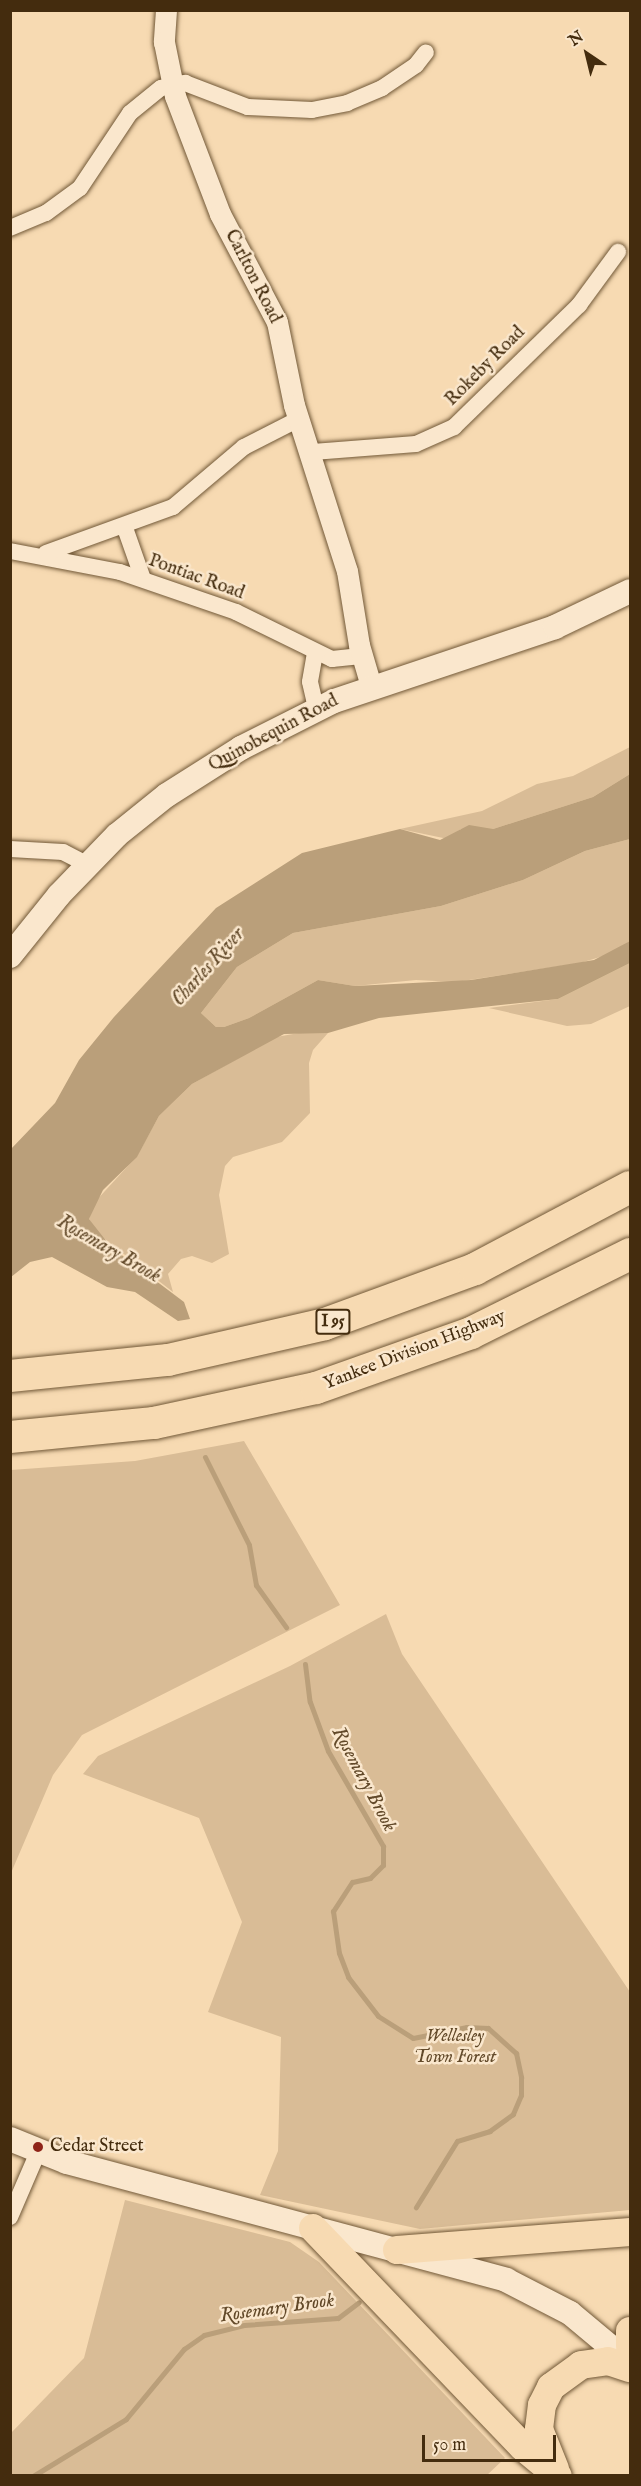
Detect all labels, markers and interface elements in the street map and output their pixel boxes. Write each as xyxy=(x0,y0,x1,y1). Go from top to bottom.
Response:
north arrow xyxy=(557,24,617,84)
text: N xyxy=(565,27,588,51)
street label: Carlton Road xyxy=(219,227,285,327)
street label: Rokeby Road xyxy=(442,323,530,411)
street label: Pontiac Road xyxy=(145,551,247,605)
street label: Quinobequin Road xyxy=(206,691,342,777)
water label: Charles River xyxy=(167,923,249,1011)
water label: Rosemary Brook xyxy=(53,1210,165,1288)
street label: Yankee Division Highway xyxy=(321,1306,509,1396)
road number: I 95 xyxy=(315,1309,351,1335)
water label: Rosemary Brook xyxy=(326,1722,402,1836)
park label: Wellesley Town Forest xyxy=(414,2027,496,2070)
place label: Cedar Street xyxy=(50,2136,144,2158)
marker: Cedar Street xyxy=(31,2140,45,2154)
water label: Rosemary Brook xyxy=(218,2288,336,2328)
scale bar xyxy=(425,2423,558,2461)
text: 50 m xyxy=(433,2434,466,2457)

